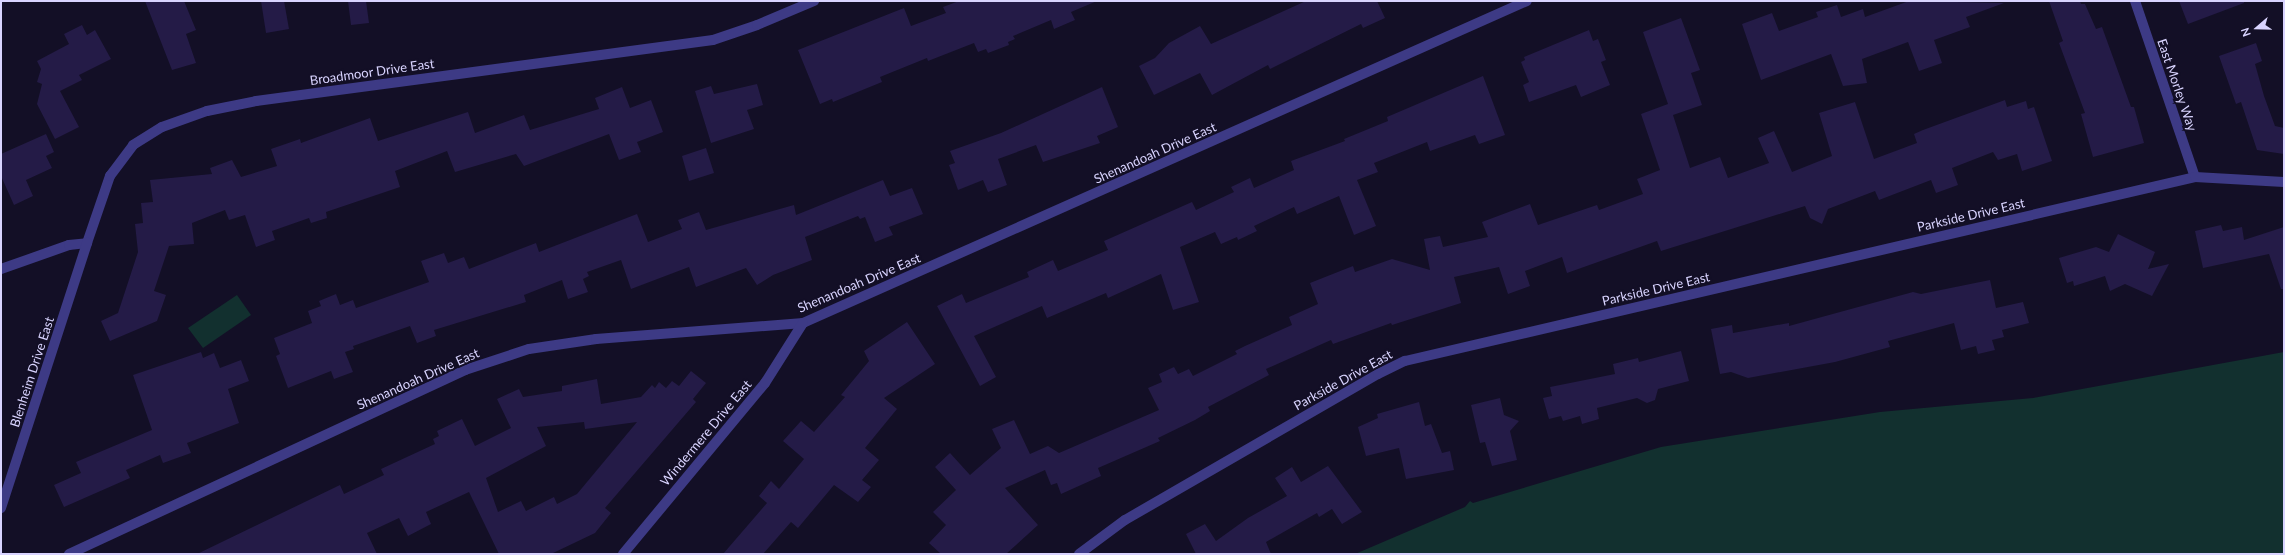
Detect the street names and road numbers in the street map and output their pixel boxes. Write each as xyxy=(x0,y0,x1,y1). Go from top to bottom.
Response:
street label: East Morley Way xyxy=(2154,37,2200,133)
street label: Broadmoor Drive East xyxy=(309,56,435,88)
street label: Shenandoah Drive East xyxy=(1091,119,1219,187)
street label: Parkside Drive East xyxy=(1916,195,2026,235)
street label: Shenandoah Drive East xyxy=(795,250,923,316)
street label: Parkside Drive East xyxy=(1601,269,1711,309)
street label: Blenheim Drive East xyxy=(7,315,57,429)
street label: Shenandoah Drive East xyxy=(354,345,482,413)
street label: Parkside Drive East xyxy=(1291,346,1395,414)
street label: Windermere Drive East xyxy=(657,377,755,489)

